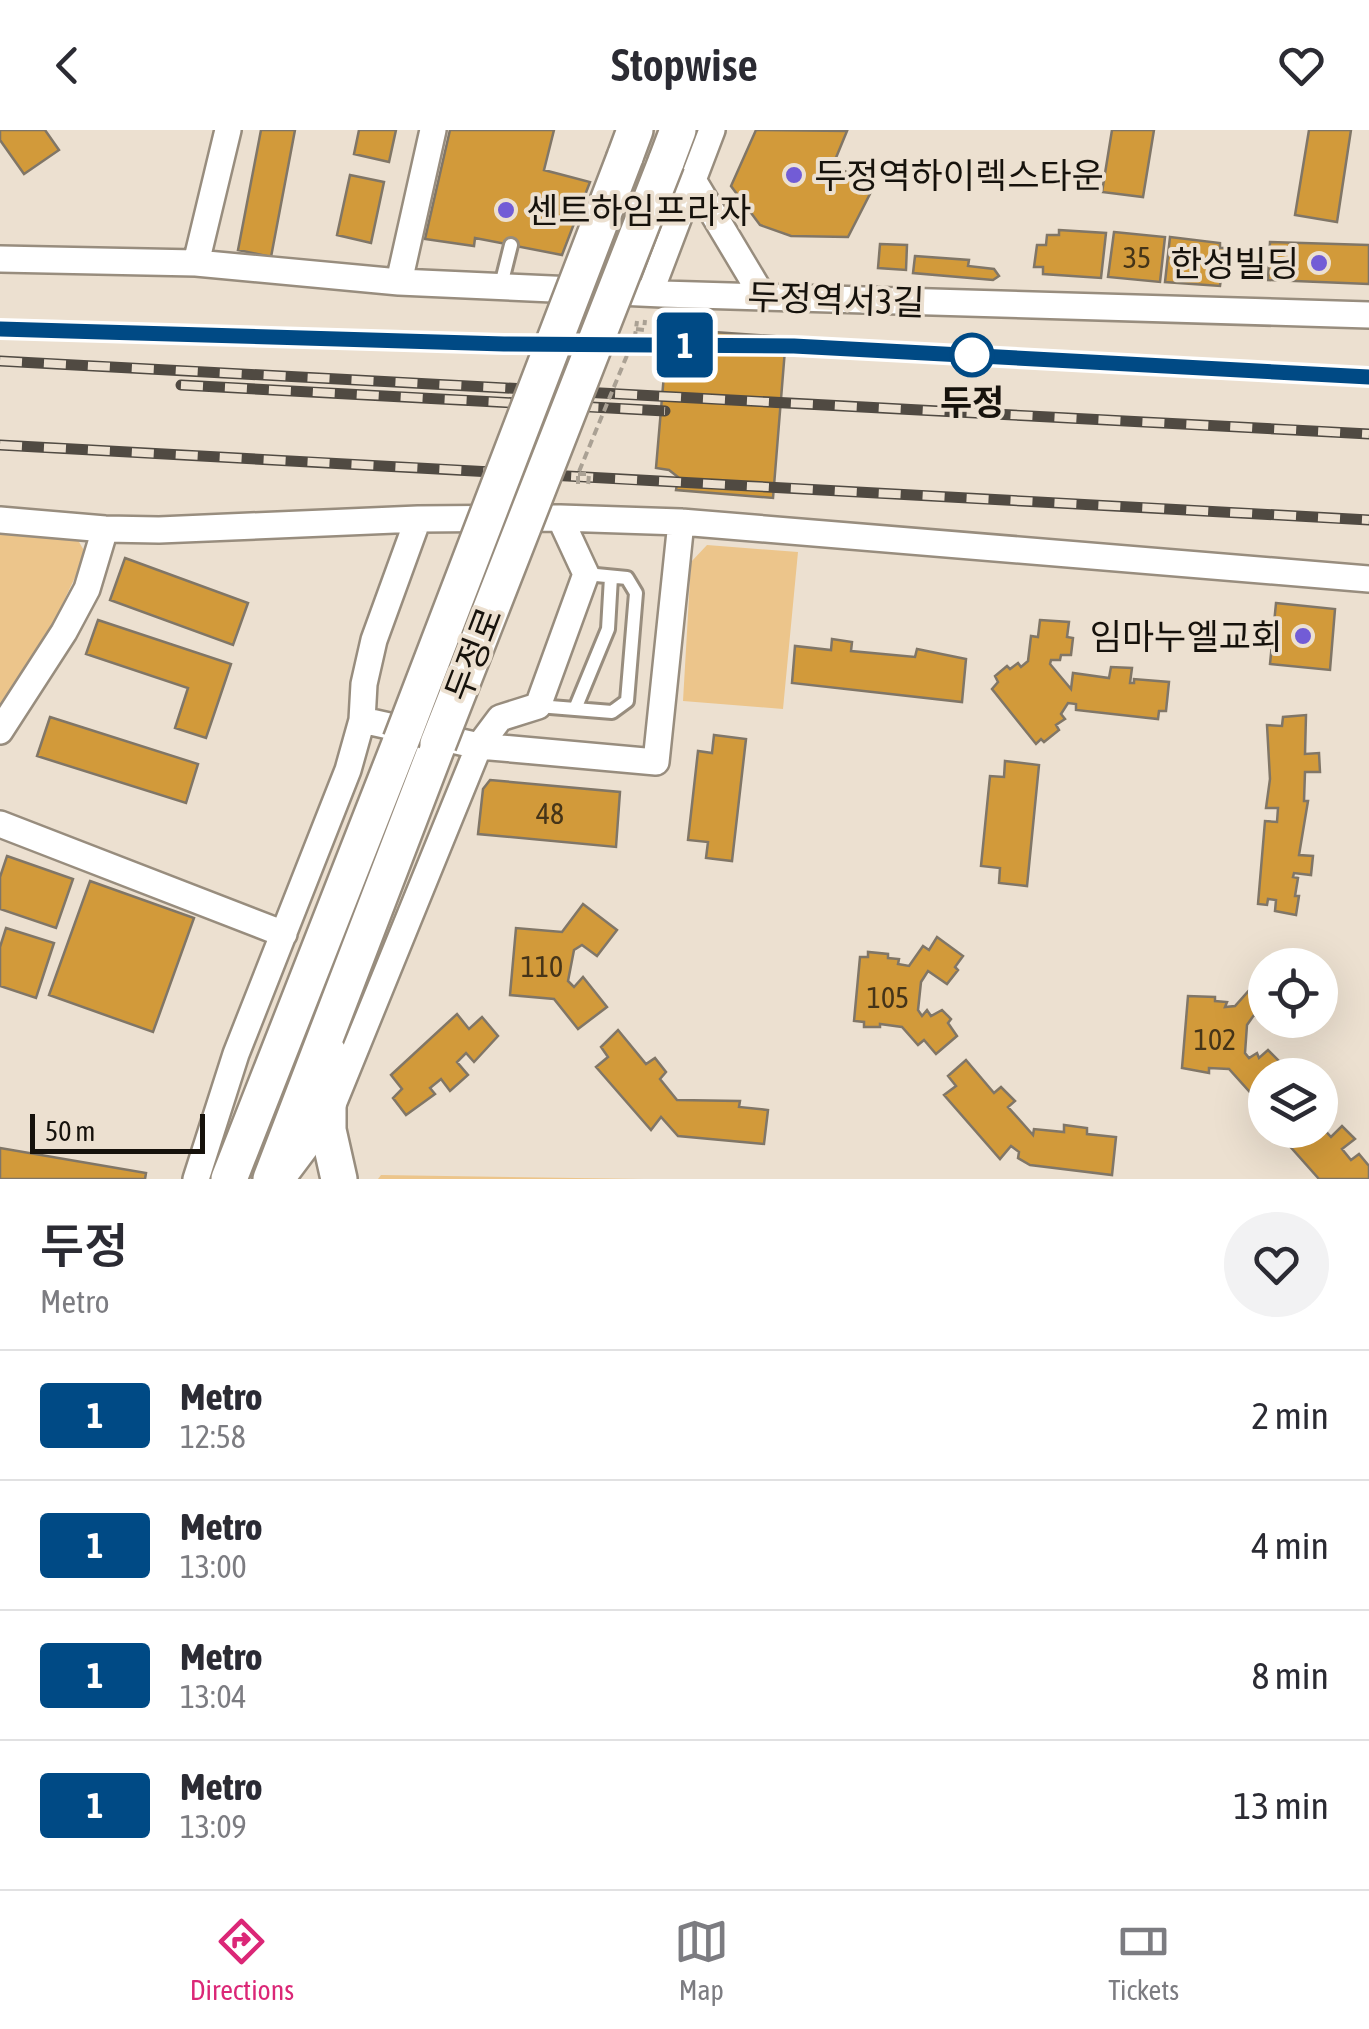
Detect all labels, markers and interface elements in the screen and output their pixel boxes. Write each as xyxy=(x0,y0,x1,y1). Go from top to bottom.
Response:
icon: back xyxy=(40,38,95,93)
icon: heart xyxy=(1274,38,1329,93)
text: Stopwise xyxy=(611,39,758,91)
place label: 두정역하이렉스타운 xyxy=(814,155,1104,195)
marker: 두정역하이렉스타운 xyxy=(783,164,805,186)
place label: 센트하임프라자 xyxy=(526,190,751,230)
marker: 센트하임프라자 xyxy=(495,199,517,221)
house number: 35 xyxy=(1123,240,1151,274)
place label: 한성빌딩 xyxy=(1170,243,1299,283)
marker: 한성빌딩 xyxy=(1308,252,1330,274)
street label: 두정역서3길 xyxy=(747,276,925,322)
line badge: 1 xyxy=(652,312,718,378)
text: 1 xyxy=(677,325,693,365)
marker: 두정 xyxy=(951,334,993,376)
place label: 두정 xyxy=(940,382,1004,422)
street label: 두정로 xyxy=(437,602,509,706)
place label: 임마누엘교회 xyxy=(1090,616,1283,656)
marker: 임마누엘교회 xyxy=(1292,625,1314,647)
house number: 48 xyxy=(536,796,564,830)
map controls xyxy=(1248,948,1338,1148)
button: locate xyxy=(1248,948,1338,1038)
house number: 110 xyxy=(521,949,563,983)
house number: 105 xyxy=(867,980,909,1014)
house number: 102 xyxy=(1194,1022,1236,1056)
button: layers xyxy=(1248,1058,1338,1148)
scale bar xyxy=(30,1109,205,1154)
text: 50 m xyxy=(45,1115,95,1147)
button: heart xyxy=(1224,1212,1329,1317)
text: 두정 xyxy=(40,1218,128,1273)
text: Metro xyxy=(40,1283,110,1320)
text: Metro xyxy=(180,1375,263,1418)
text: 2 min xyxy=(1251,1394,1329,1437)
text: 1 xyxy=(87,1395,103,1435)
text: 12:58 xyxy=(180,1418,246,1455)
text: Metro xyxy=(180,1505,263,1548)
text: 4 min xyxy=(1251,1524,1329,1567)
text: 1 xyxy=(87,1525,103,1565)
text: 13:00 xyxy=(180,1548,247,1585)
text: Metro xyxy=(180,1635,263,1678)
text: 8 min xyxy=(1251,1654,1329,1697)
text: 1 xyxy=(87,1655,103,1695)
text: 13:04 xyxy=(180,1678,247,1715)
text: Metro xyxy=(180,1765,263,1808)
text: 13 min xyxy=(1234,1784,1329,1827)
text: 1 xyxy=(87,1785,103,1825)
text: 13:09 xyxy=(180,1808,247,1845)
tab: Directions xyxy=(190,1914,294,2006)
tab: Map xyxy=(674,1914,729,2006)
tab: Tickets xyxy=(1108,1914,1179,2006)

